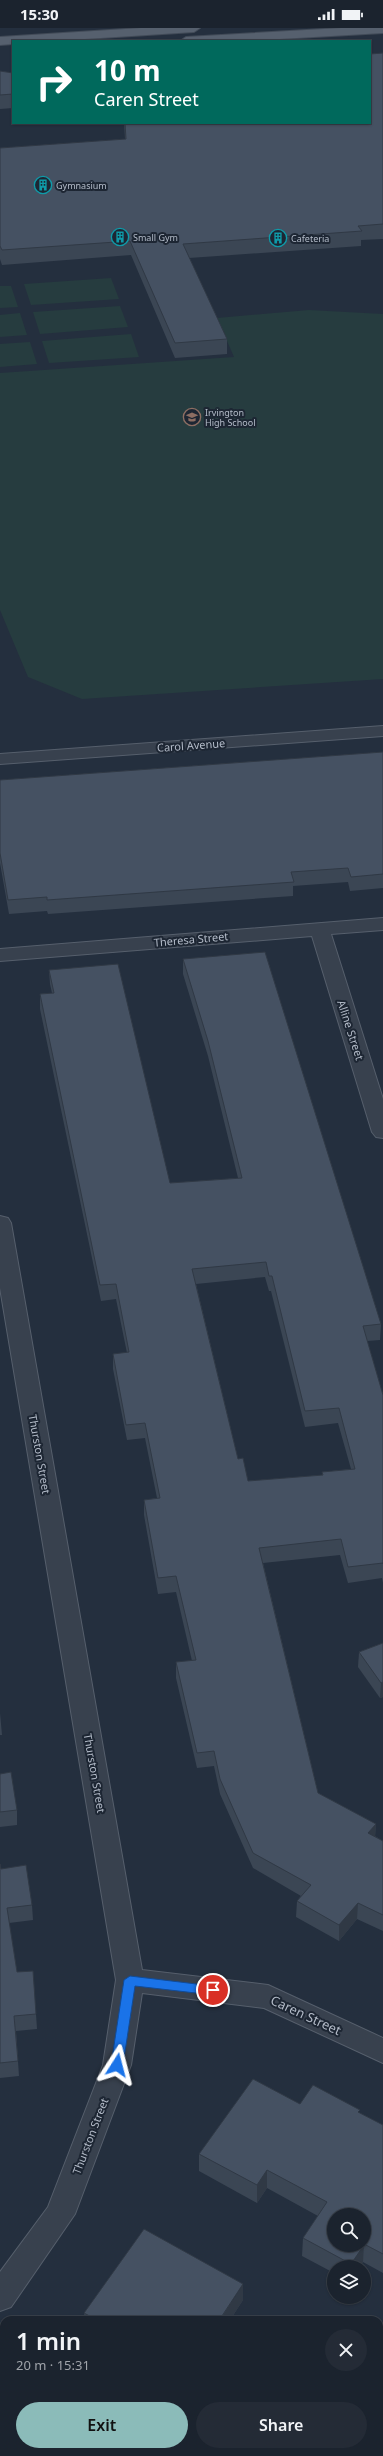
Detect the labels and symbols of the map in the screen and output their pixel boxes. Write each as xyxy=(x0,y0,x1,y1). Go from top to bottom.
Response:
building icon: Gymnasium xyxy=(33,175,53,195)
place label: Gymnasium xyxy=(56,179,107,192)
building icon: Small Gym xyxy=(110,227,130,247)
building icon: Cafeteria xyxy=(268,228,288,248)
place label: Small Gym xyxy=(133,231,178,244)
place label: Cafeteria xyxy=(291,232,329,245)
place label: Irvington High School xyxy=(205,406,255,429)
school or university icon: Irvington High School xyxy=(182,407,202,427)
street label: Carol Avenue xyxy=(156,735,226,755)
street label: Theresa Street xyxy=(153,928,229,950)
street label: Alline Street xyxy=(334,998,368,1062)
street label: Thurston Street xyxy=(26,1413,54,1495)
street label: Thurston Street xyxy=(81,1732,109,1814)
pin xyxy=(196,1973,230,2007)
street label: Caren Street xyxy=(268,1991,344,2039)
position arrow xyxy=(96,2044,138,2086)
street label: Thurston Street xyxy=(69,2096,111,2176)

